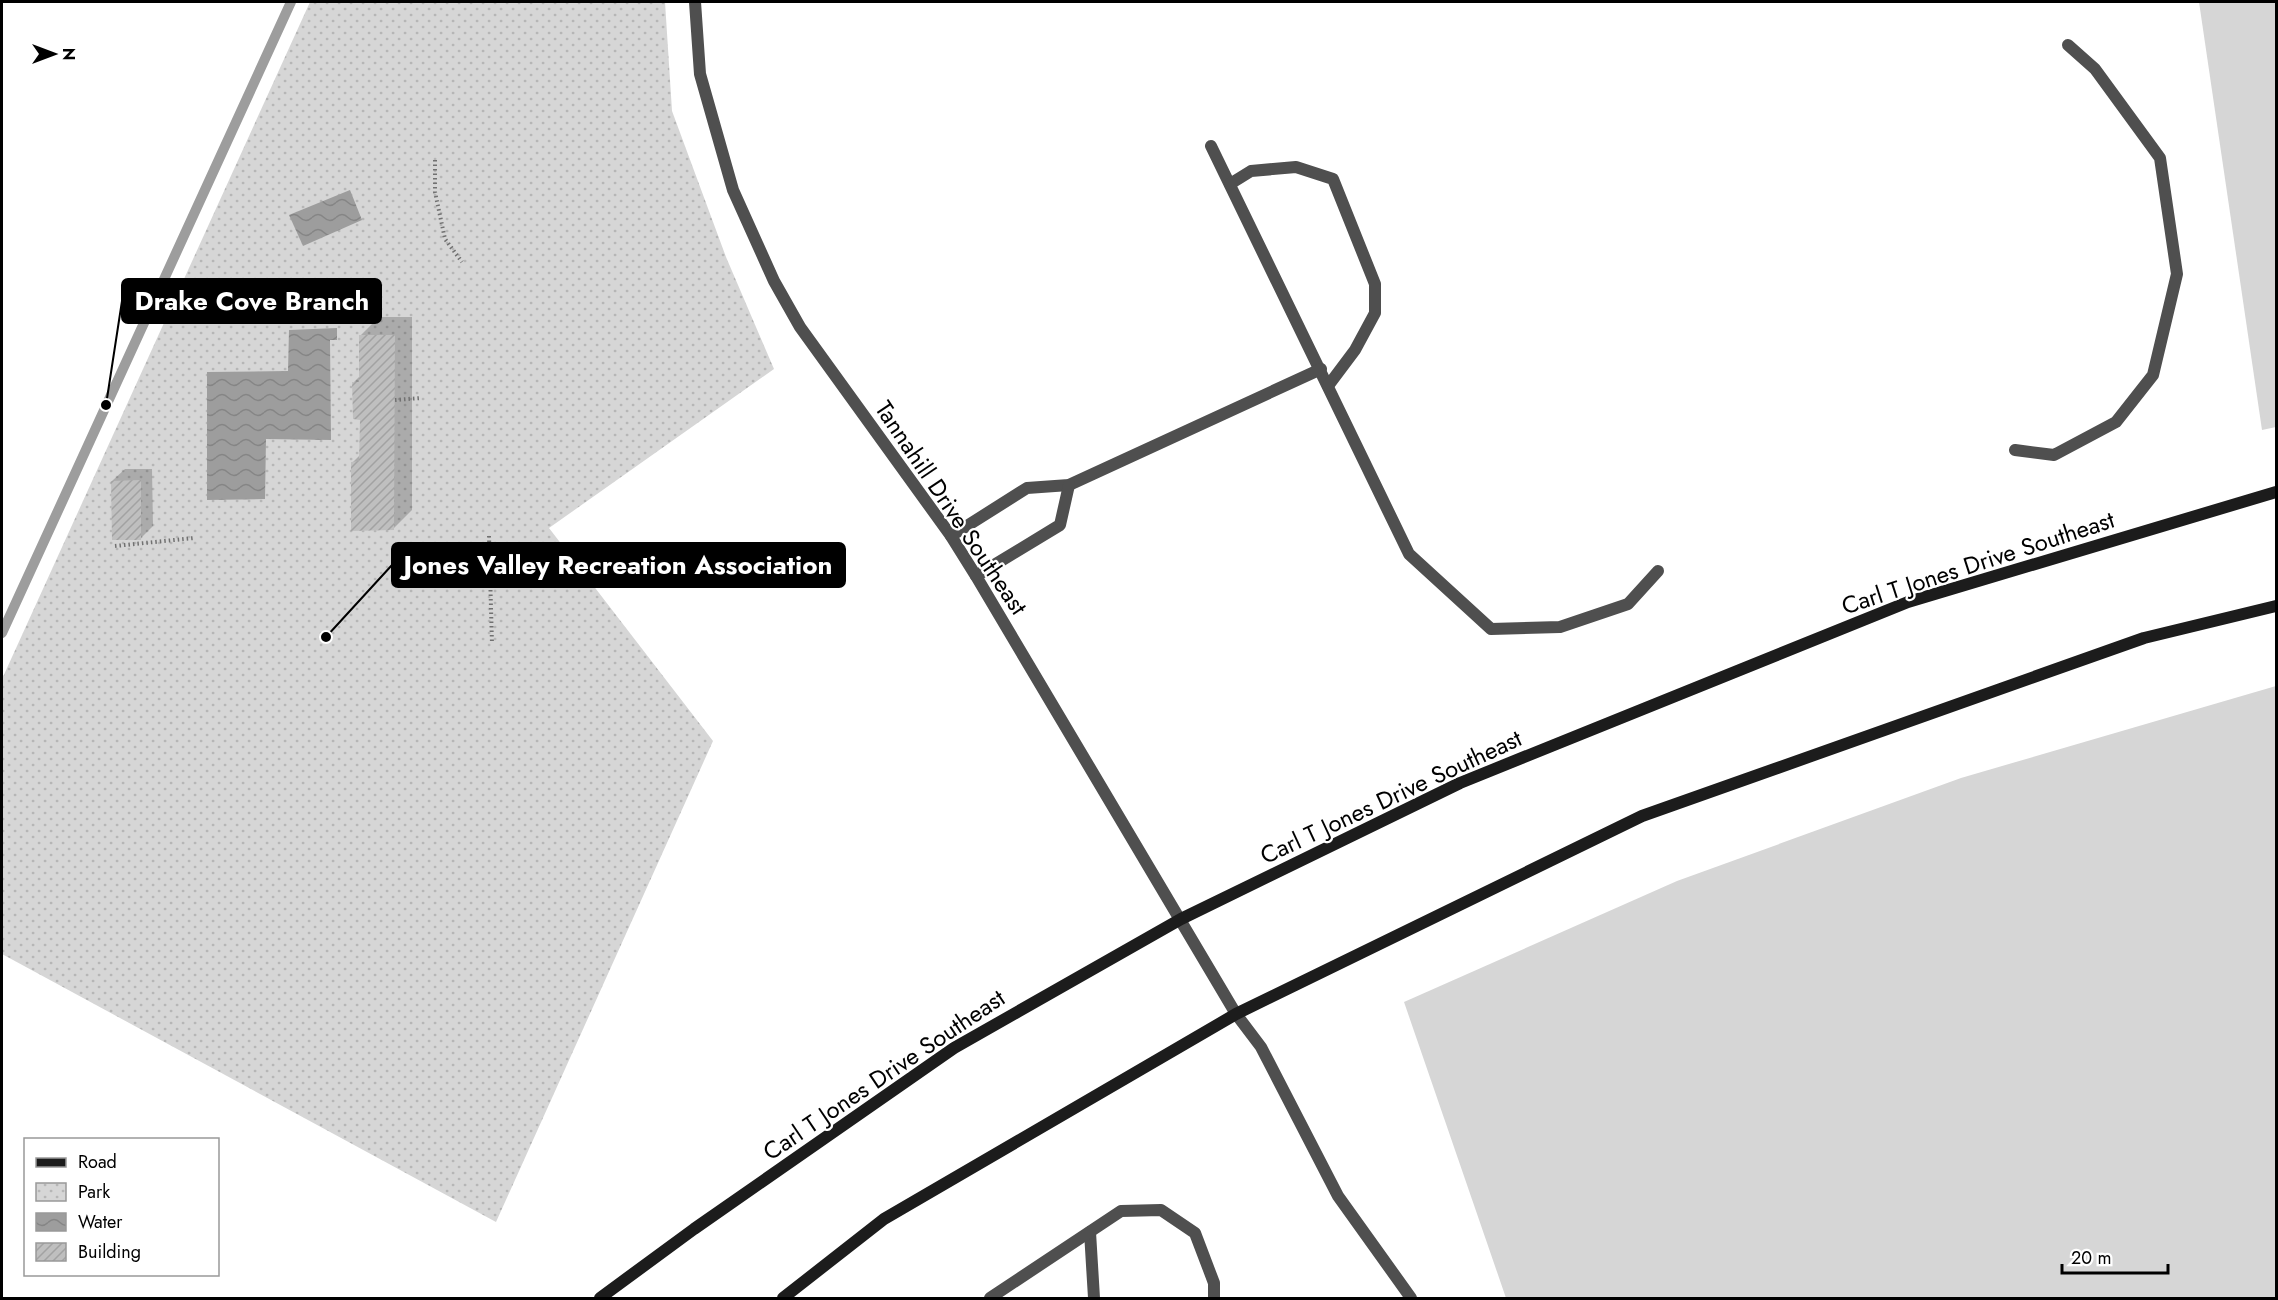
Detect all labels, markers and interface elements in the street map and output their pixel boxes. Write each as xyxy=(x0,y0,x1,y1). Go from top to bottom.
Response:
north arrow xyxy=(24,24,84,84)
text: N xyxy=(57,48,80,60)
callout: Drake Cove Branch xyxy=(122,279,381,323)
text: Drake Cove Branch xyxy=(135,282,369,320)
street label: Tannahill Drive Southeast xyxy=(867,394,1036,622)
street label: Carl T Jones Drive Southeast xyxy=(1837,502,2119,623)
callout: Jones Valley Recreation Association xyxy=(392,543,845,587)
text: Jones Valley Recreation Association xyxy=(398,546,833,584)
street label: Carl T Jones Drive Southeast xyxy=(1254,720,1528,873)
street label: Carl T Jones Drive Southeast xyxy=(756,980,1012,1169)
legend xyxy=(24,1138,219,1276)
text: Road xyxy=(78,1149,117,1175)
text: Park xyxy=(78,1179,110,1205)
text: Water xyxy=(78,1209,123,1235)
scale bar xyxy=(2062,1237,2168,1275)
text: Building xyxy=(78,1239,141,1265)
text: 20 m xyxy=(2071,1245,2111,1271)

